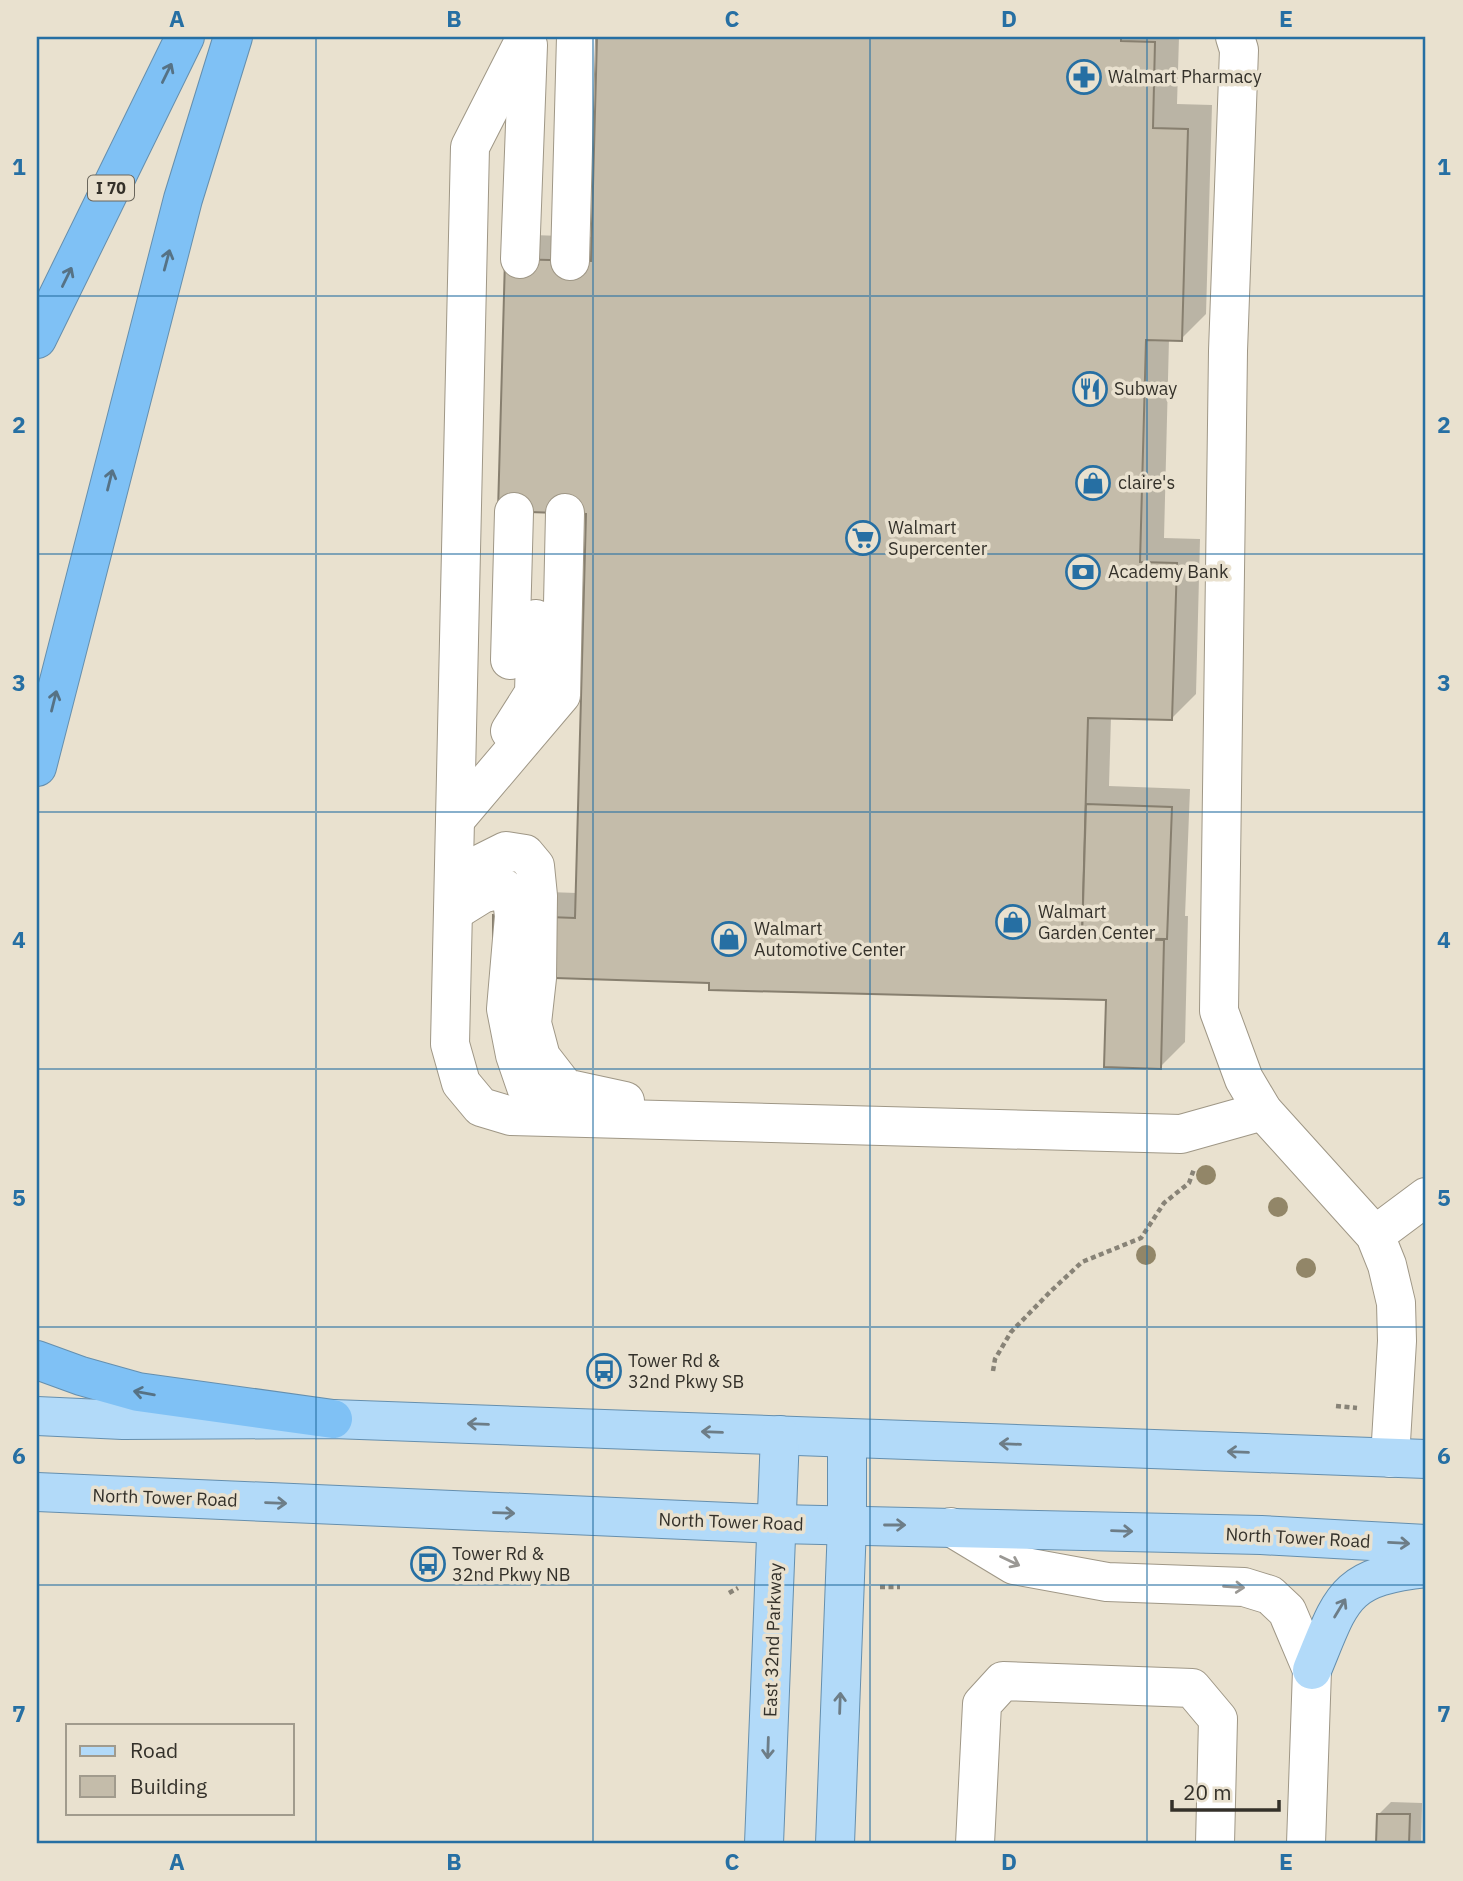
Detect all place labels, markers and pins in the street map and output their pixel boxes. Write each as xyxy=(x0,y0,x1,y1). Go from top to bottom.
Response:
pharmacy icon: Walmart Pharmacy xyxy=(1065,58,1103,96)
place label: Walmart Pharmacy xyxy=(1108,65,1262,88)
restaurant icon: Subway xyxy=(1071,370,1109,408)
place label: Subway xyxy=(1114,377,1177,400)
shop icon: claire's xyxy=(1074,464,1112,502)
place label: claire's xyxy=(1118,471,1175,494)
place label: Walmart Supercenter xyxy=(888,516,988,560)
supermarket icon: Walmart Supercenter xyxy=(844,519,882,557)
bank icon: Academy Bank xyxy=(1064,553,1102,591)
place label: Academy Bank xyxy=(1108,560,1229,583)
place label: Walmart Garden Center xyxy=(1038,900,1156,944)
shop icon: Walmart Garden Center xyxy=(994,903,1032,941)
place label: Walmart Automotive Center xyxy=(754,917,906,961)
shop icon: Walmart Automotive Center xyxy=(710,920,748,958)
place label: Tower Rd & 32nd Pkwy SB xyxy=(628,1349,744,1393)
bus stop icon: Tower Rd & 32nd Pkwy SB xyxy=(585,1352,623,1390)
place label: Tower Rd & 32nd Pkwy NB xyxy=(452,1542,570,1586)
bus stop icon: Tower Rd & 32nd Pkwy NB xyxy=(409,1545,447,1583)

